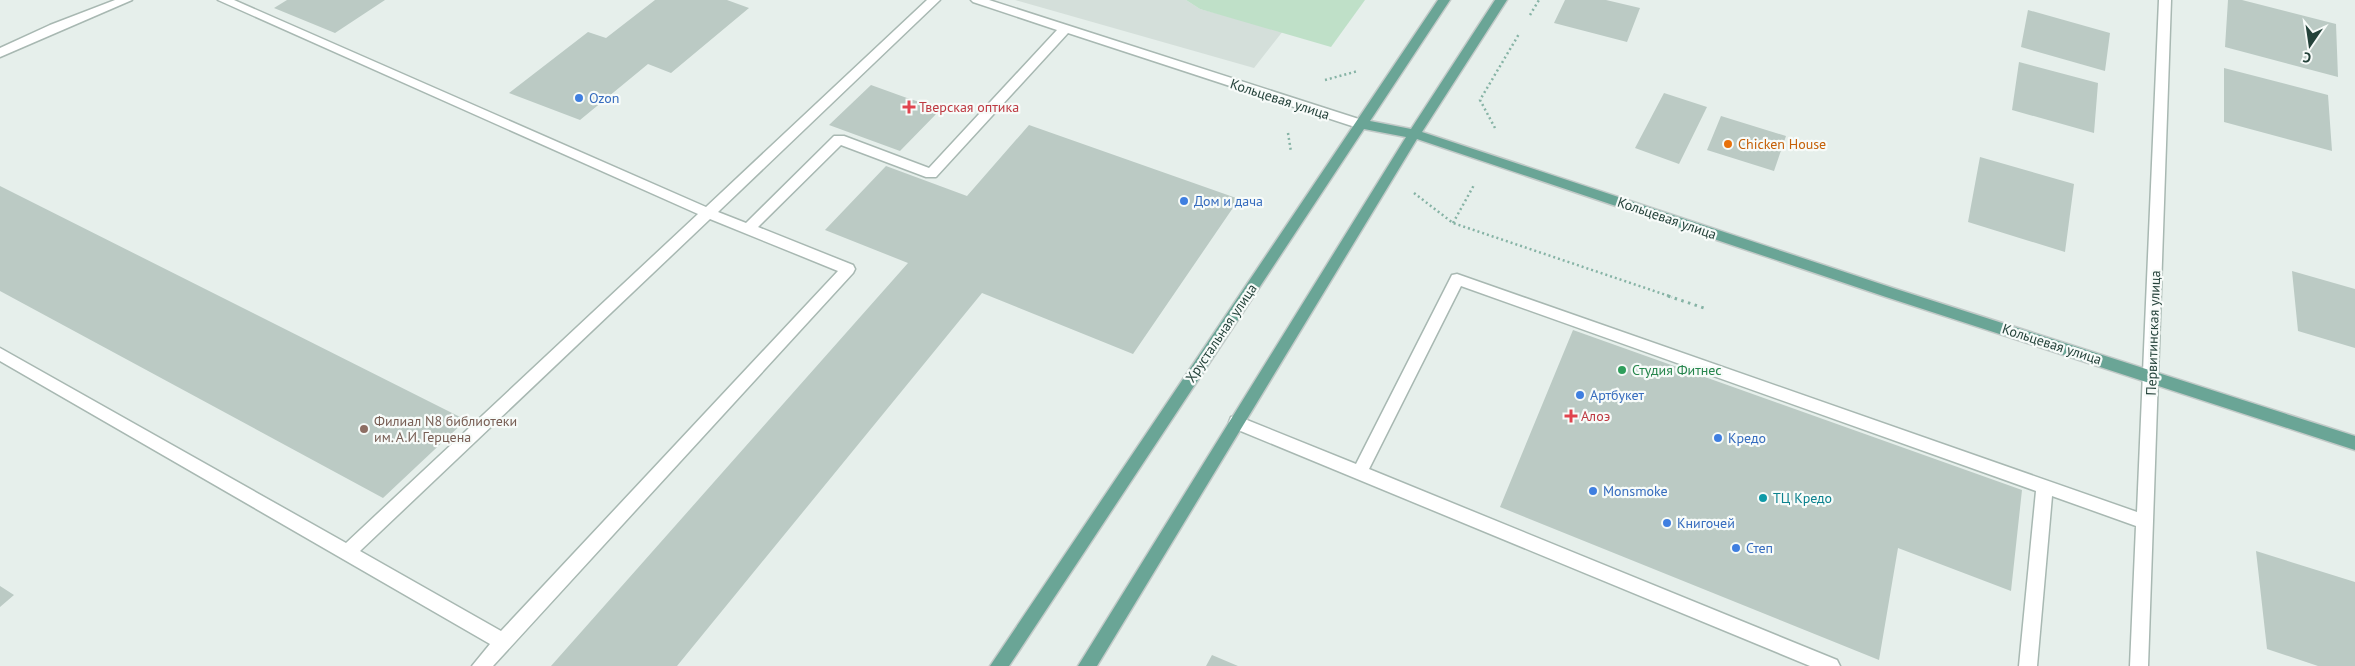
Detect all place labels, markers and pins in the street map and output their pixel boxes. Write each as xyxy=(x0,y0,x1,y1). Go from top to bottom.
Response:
place label: Ozon xyxy=(589,89,619,107)
marker: Ozon xyxy=(573,92,585,104)
place label: Тверская оптика xyxy=(919,98,1019,116)
marker: Тверская оптика xyxy=(903,101,915,113)
place label: Chicken House xyxy=(1738,135,1826,153)
marker: Chicken House xyxy=(1722,138,1734,150)
place label: Дом и дача xyxy=(1194,192,1263,210)
marker: Дом и дача xyxy=(1178,195,1190,207)
place label: Студия Фитнес xyxy=(1632,361,1722,379)
marker: Студия Фитнес xyxy=(1616,364,1628,376)
place label: Артбукет xyxy=(1590,386,1645,404)
marker: Артбукет xyxy=(1574,389,1586,401)
place label: Алоэ xyxy=(1581,407,1610,425)
marker: Алоэ xyxy=(1565,410,1577,422)
place label: Филиал N8 библиотеки им. А.И. Герцена xyxy=(374,412,517,446)
marker: Филиал N8 библиотеки им. А.И. Герцена xyxy=(358,423,370,435)
place label: Кредо xyxy=(1728,429,1766,447)
marker: Кредо xyxy=(1712,432,1724,444)
place label: Monsmoke xyxy=(1603,482,1668,500)
marker: Monsmoke xyxy=(1587,485,1599,497)
place label: ТЦ Кредо xyxy=(1773,489,1832,507)
marker: ТЦ Кредо xyxy=(1757,492,1769,504)
place label: Книгочей xyxy=(1677,514,1735,532)
marker: Книгочей xyxy=(1661,517,1673,529)
place label: Степ xyxy=(1746,539,1773,557)
marker: Степ xyxy=(1730,542,1742,554)

